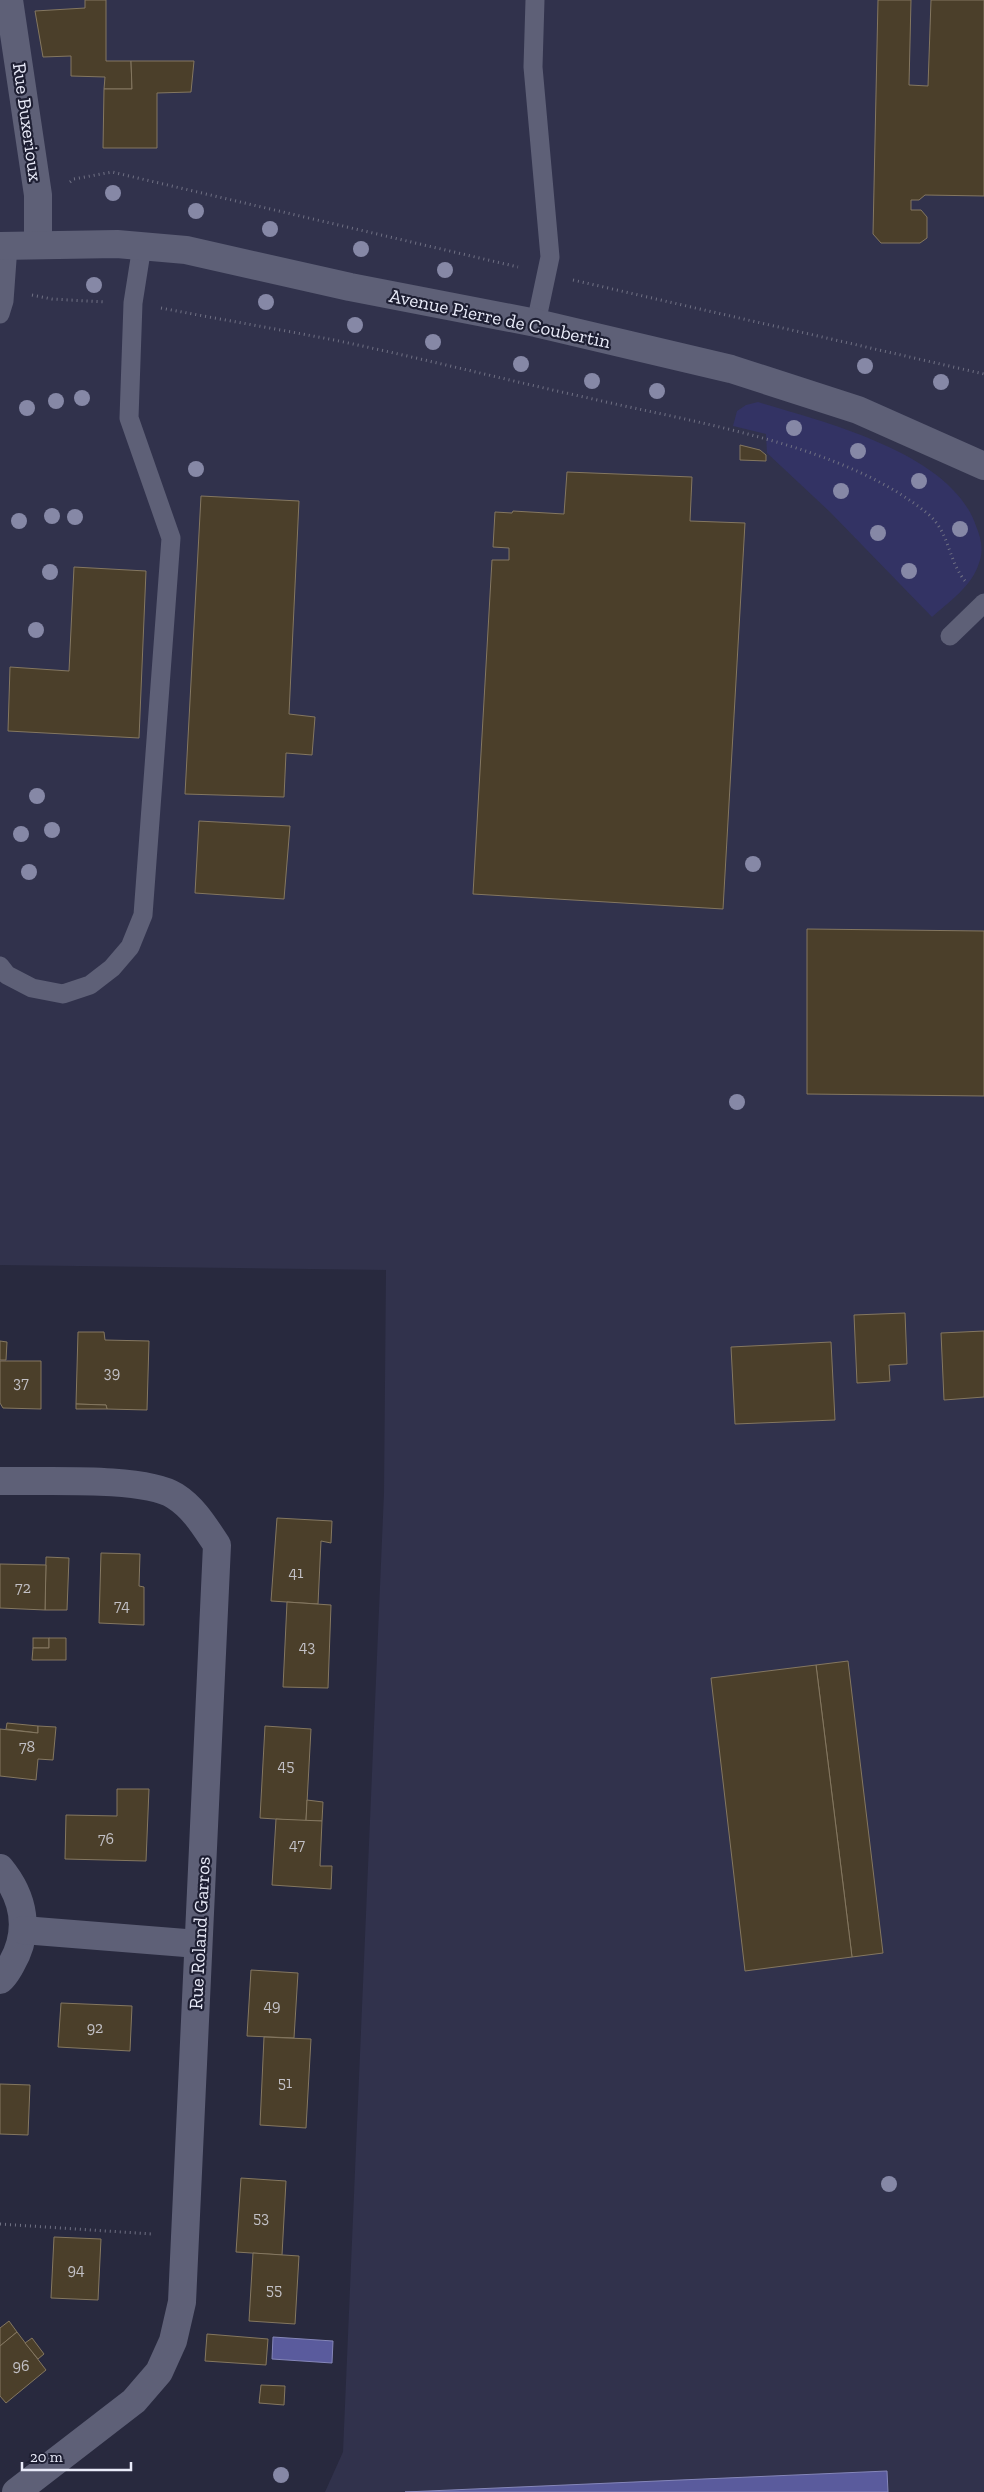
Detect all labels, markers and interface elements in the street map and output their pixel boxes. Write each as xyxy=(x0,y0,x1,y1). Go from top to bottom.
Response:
street label: Rue Buxerioux xyxy=(8,61,47,183)
street label: Avenue Pierre de Coubertin xyxy=(387,284,613,353)
house number: 39 xyxy=(104,1363,120,1382)
house number: 37 xyxy=(13,1373,29,1392)
house number: 41 xyxy=(289,1563,303,1582)
house number: 72 xyxy=(15,1578,31,1597)
house number: 74 xyxy=(114,1596,130,1615)
house number: 43 xyxy=(299,1637,315,1656)
house number: 78 xyxy=(19,1737,35,1756)
house number: 45 xyxy=(278,1756,294,1775)
house number: 76 xyxy=(98,1829,114,1848)
house number: 47 xyxy=(289,1835,305,1854)
street label: Rue Roland Garros xyxy=(184,1856,215,2010)
house number: 49 xyxy=(263,1996,281,2015)
house number: 92 xyxy=(87,2018,103,2037)
house number: 51 xyxy=(278,2073,292,2092)
house number: 53 xyxy=(253,2208,269,2227)
house number: 94 xyxy=(67,2260,85,2279)
house number: 55 xyxy=(266,2280,282,2299)
house number: 96 xyxy=(13,2356,30,2375)
scale bar xyxy=(22,2440,131,2472)
text: 20 m xyxy=(30,2448,63,2466)

